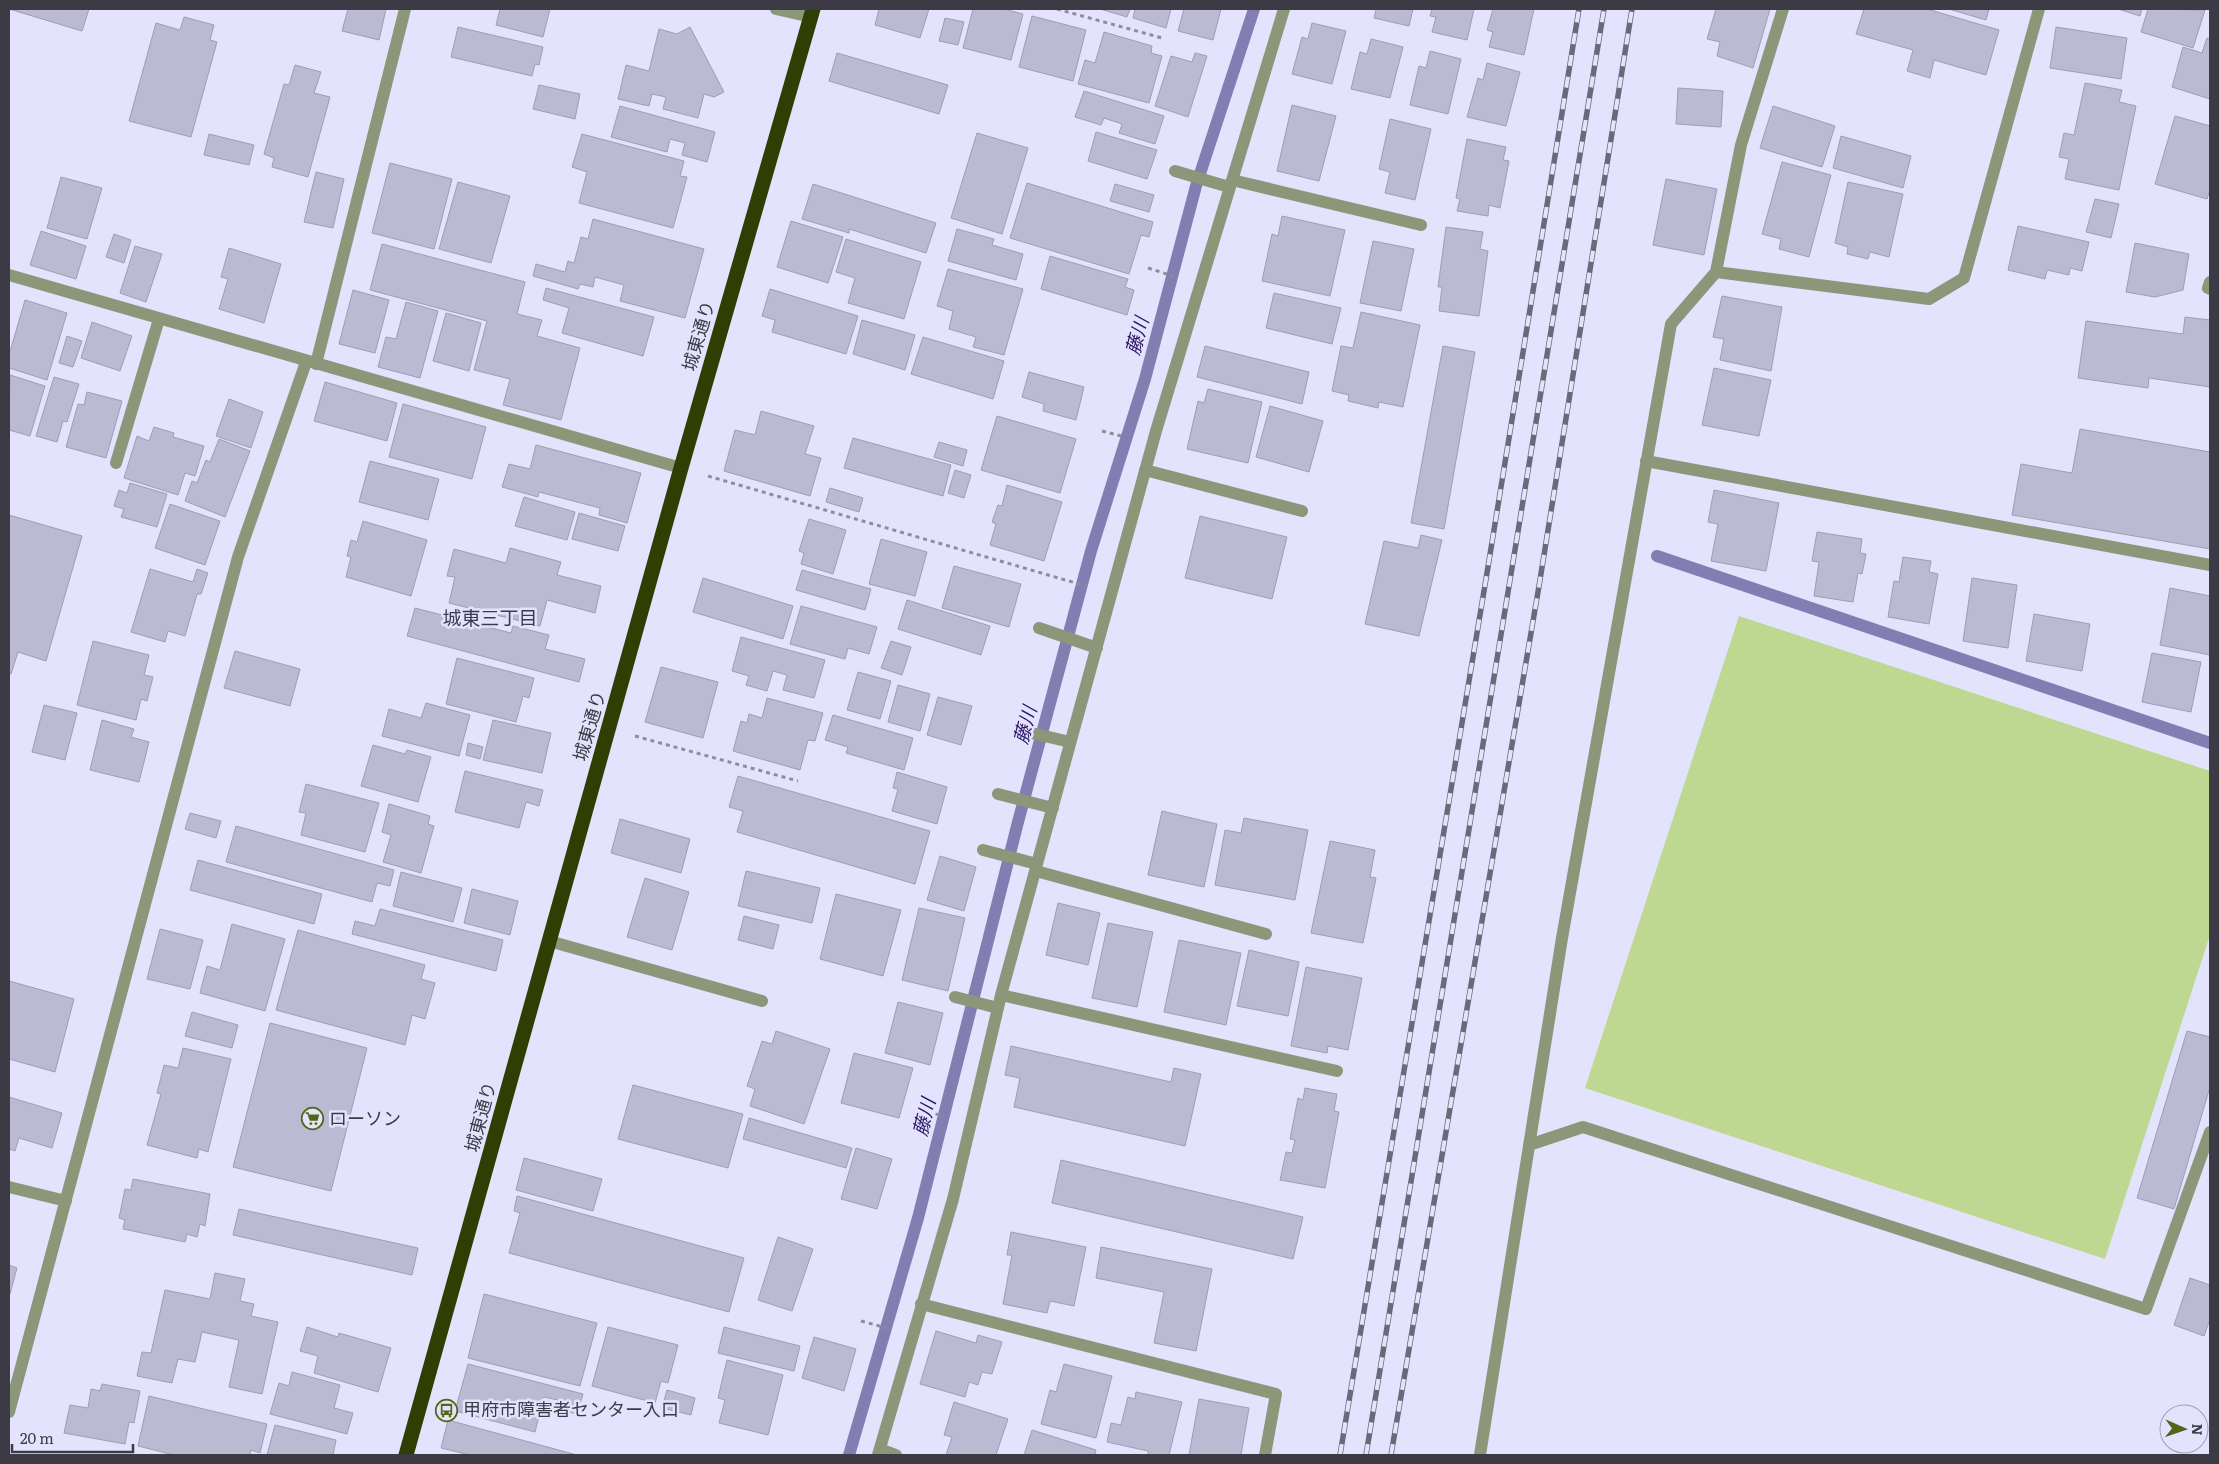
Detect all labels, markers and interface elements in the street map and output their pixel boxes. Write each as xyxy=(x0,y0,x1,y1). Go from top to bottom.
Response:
street label: 城東通り xyxy=(675,297,720,374)
water label: 藤川 xyxy=(1118,312,1155,358)
district label: 城東三丁目 xyxy=(442,603,538,631)
street label: 城東通り xyxy=(566,687,611,764)
water label: 藤川 xyxy=(1006,701,1043,747)
street label: 城東通り xyxy=(457,1078,502,1155)
water label: 藤川 xyxy=(905,1093,942,1139)
place label: ローソン xyxy=(329,1104,401,1131)
supermarket icon: ローソン xyxy=(301,1107,325,1131)
place label: 甲府市障害者センター入口 xyxy=(463,1395,679,1422)
bus stop icon: 甲府市障害者センター入口 xyxy=(435,1398,459,1422)
north arrow xyxy=(2159,1404,2209,1454)
scale bar xyxy=(12,1422,134,1454)
text: N xyxy=(2188,1423,2208,1436)
text: 20 m xyxy=(20,1426,54,1449)

